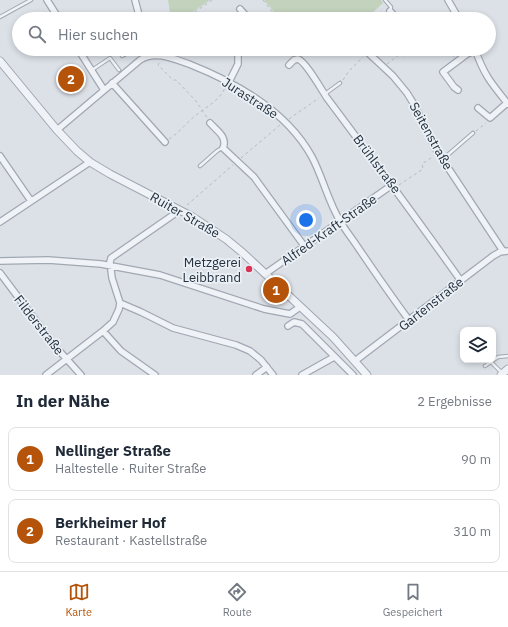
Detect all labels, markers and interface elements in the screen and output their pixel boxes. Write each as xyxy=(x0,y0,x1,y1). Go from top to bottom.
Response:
search box xyxy=(12,12,496,56)
icon: search xyxy=(26,23,48,45)
text: Hier suchen xyxy=(58,25,138,44)
pin: 2 xyxy=(58,64,84,94)
street label: Jurastraße xyxy=(219,74,281,122)
street label: Seitenstraße xyxy=(405,99,457,173)
street label: Brühlstraße xyxy=(349,131,405,197)
street label: Ruiter Straße xyxy=(147,188,223,242)
street label: Alfred-Kraft-Straße xyxy=(278,191,380,269)
your location xyxy=(296,210,316,230)
place label: Metzgerei Leibbrand xyxy=(183,254,241,286)
marker: Metzgerei Leibbrand xyxy=(244,264,254,274)
street label: Gartenstraße xyxy=(395,273,467,335)
pin: 1 xyxy=(263,275,289,305)
street label: Filderstraße xyxy=(10,292,68,358)
map controls xyxy=(460,327,496,363)
button: layers xyxy=(460,327,496,363)
text: In der Nähe xyxy=(16,390,110,412)
text: 2 Ergebnisse xyxy=(417,393,492,410)
text: Nellinger Straße xyxy=(55,441,171,460)
text: 1 xyxy=(26,451,34,468)
text: 90 m xyxy=(461,451,491,468)
text: Haltestelle · Ruiter Straße xyxy=(55,460,206,477)
text: Berkheimer Hof xyxy=(55,513,166,532)
text: 2 xyxy=(26,523,34,540)
text: 310 m xyxy=(453,523,491,540)
text: Restaurant · Kastellstraße xyxy=(55,532,207,549)
tab: Karte xyxy=(65,581,92,619)
tab: Route xyxy=(223,581,252,619)
tab: Gespeichert xyxy=(383,581,443,619)

